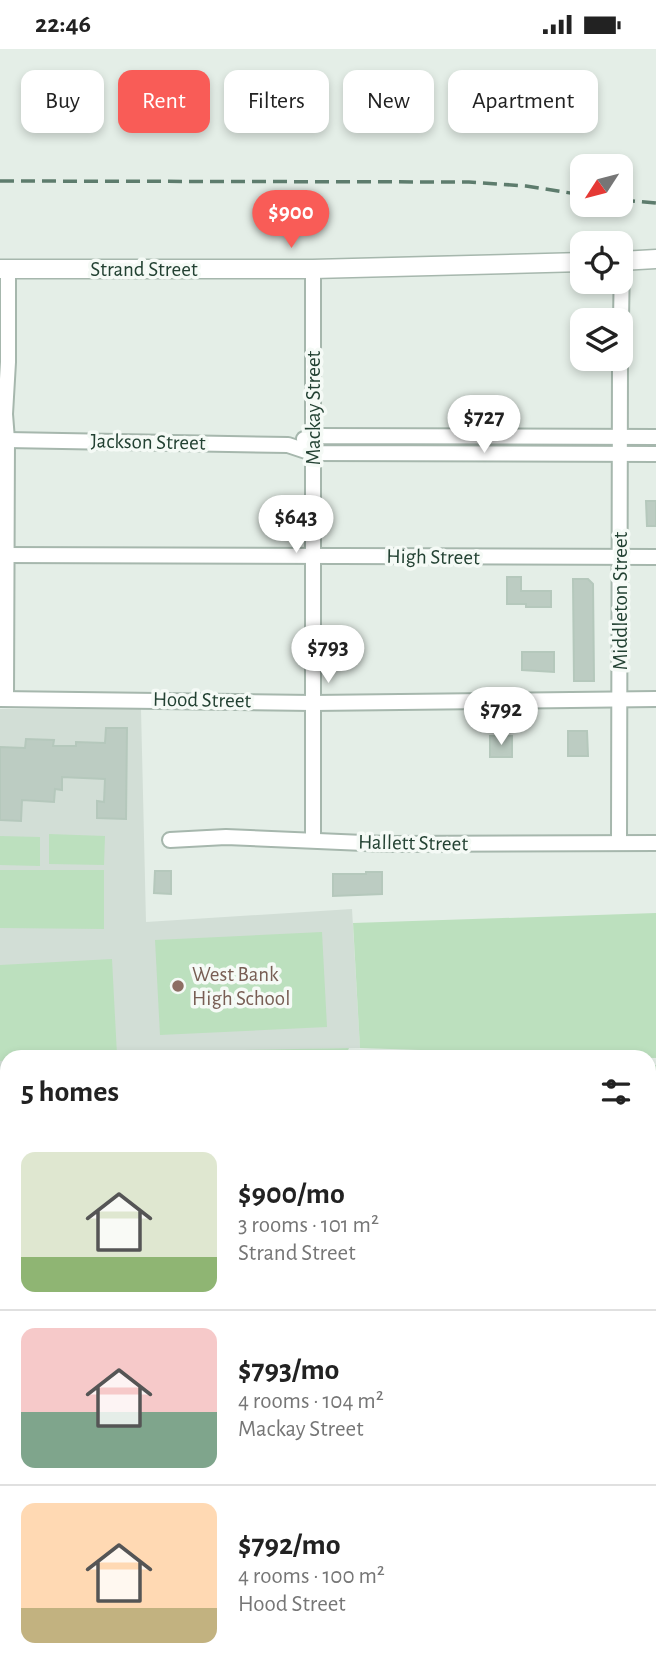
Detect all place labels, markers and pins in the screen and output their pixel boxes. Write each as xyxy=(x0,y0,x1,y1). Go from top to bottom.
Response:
pin: $900 xyxy=(250,191,332,250)
pin: $727 xyxy=(443,395,525,455)
pin: $643 xyxy=(255,496,337,555)
pin: $793 xyxy=(287,625,369,685)
pin: $792 xyxy=(460,687,542,747)
place label: West Bank High School xyxy=(192,964,290,1009)
marker: West Bank High School xyxy=(170,978,186,994)

